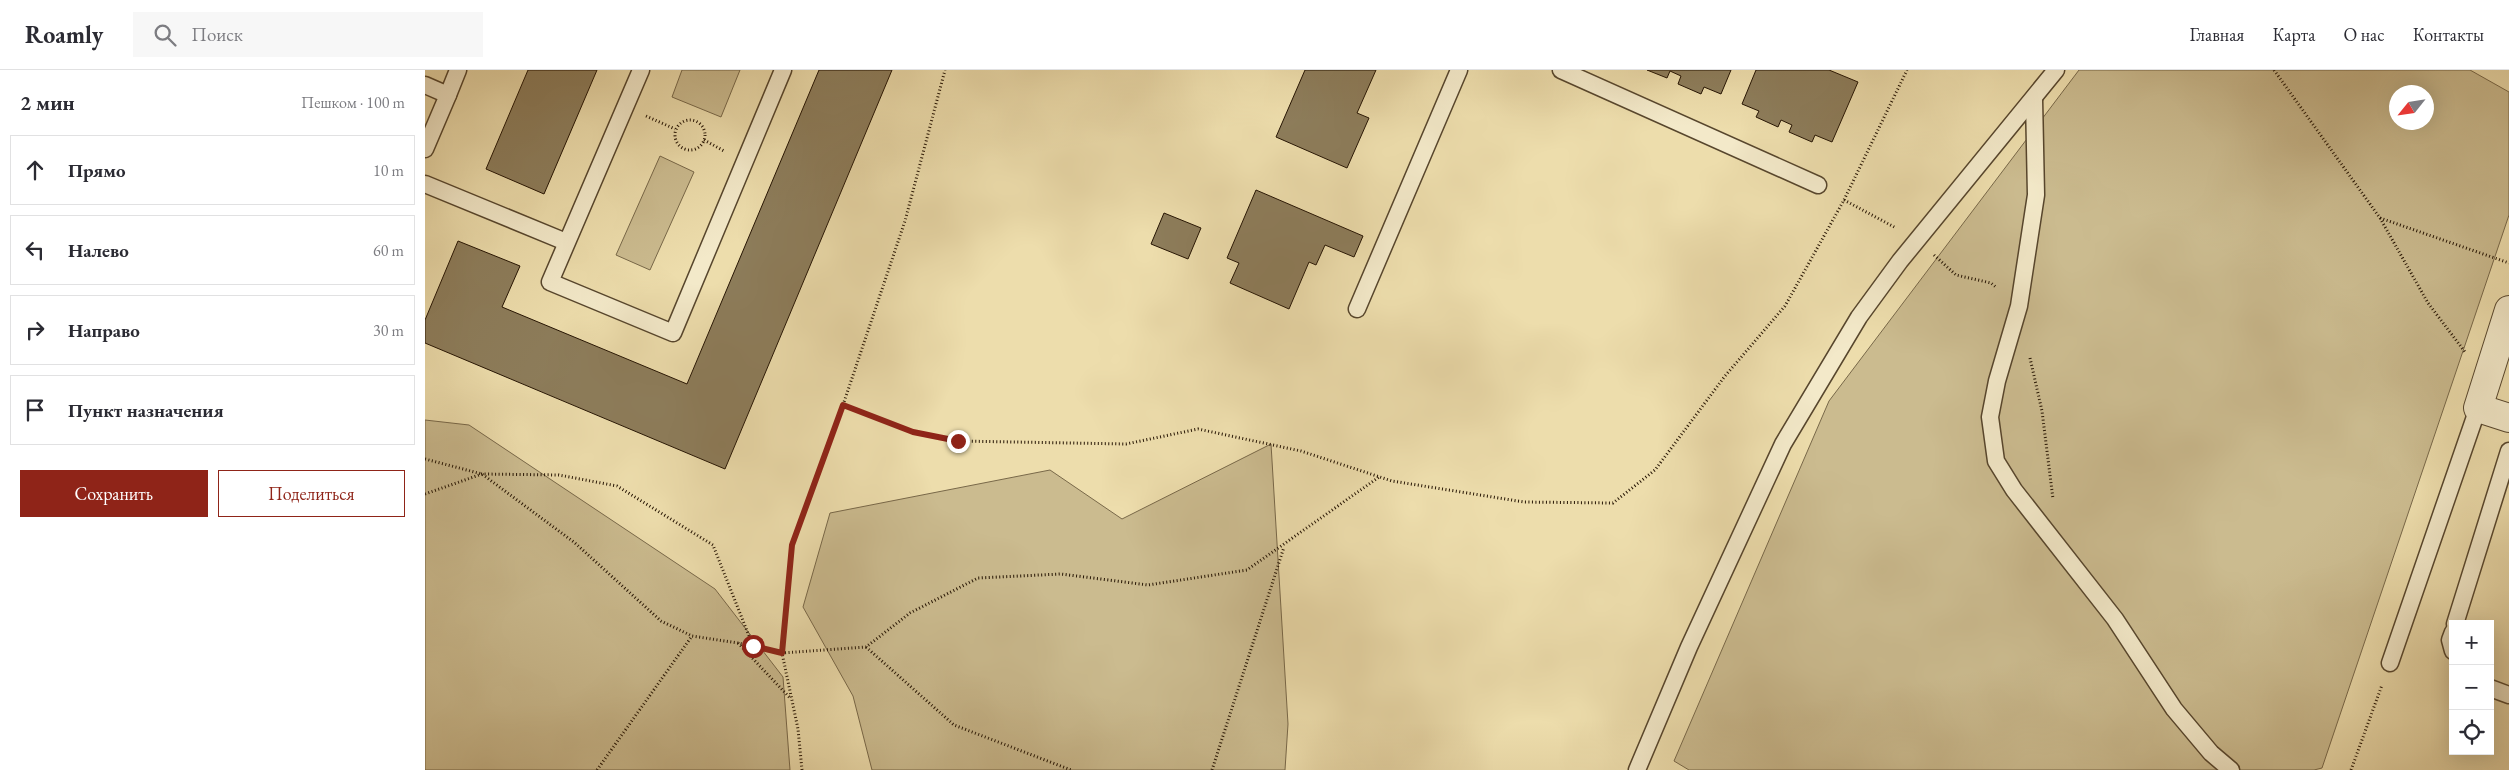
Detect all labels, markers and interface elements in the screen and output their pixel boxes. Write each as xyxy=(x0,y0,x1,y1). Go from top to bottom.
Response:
search box xyxy=(133,12,483,57)
text: Roamly xyxy=(25,19,103,50)
icon: search xyxy=(151,21,179,49)
text: Поиск xyxy=(191,22,243,47)
text: Главная xyxy=(2190,23,2244,46)
text: Карта xyxy=(2272,23,2315,46)
text: О нас xyxy=(2343,23,2385,46)
text: Контакты xyxy=(2413,23,2484,46)
north arrow xyxy=(2389,85,2434,130)
text: 2 мин xyxy=(20,89,75,116)
text: Пешком · 100 m xyxy=(301,92,405,113)
icon: ahead xyxy=(21,156,49,184)
text: Прямо xyxy=(68,158,126,183)
text: 10 m xyxy=(373,160,404,181)
icon: left xyxy=(21,236,49,264)
text: Налево xyxy=(68,238,129,263)
text: 60 m xyxy=(373,240,404,261)
icon: right xyxy=(21,316,49,344)
text: Направо xyxy=(68,318,140,343)
text: 30 m xyxy=(373,320,404,341)
icon: arrive xyxy=(21,396,49,424)
text: Пункт назначения xyxy=(68,398,224,423)
route end xyxy=(947,430,970,453)
button: Сохранить xyxy=(20,470,208,517)
button: Поделиться xyxy=(218,470,405,517)
map controls xyxy=(2449,620,2494,755)
button: + xyxy=(2449,620,2494,665)
route start xyxy=(742,635,765,658)
button: − xyxy=(2449,665,2494,710)
button: locate xyxy=(2449,710,2494,755)

